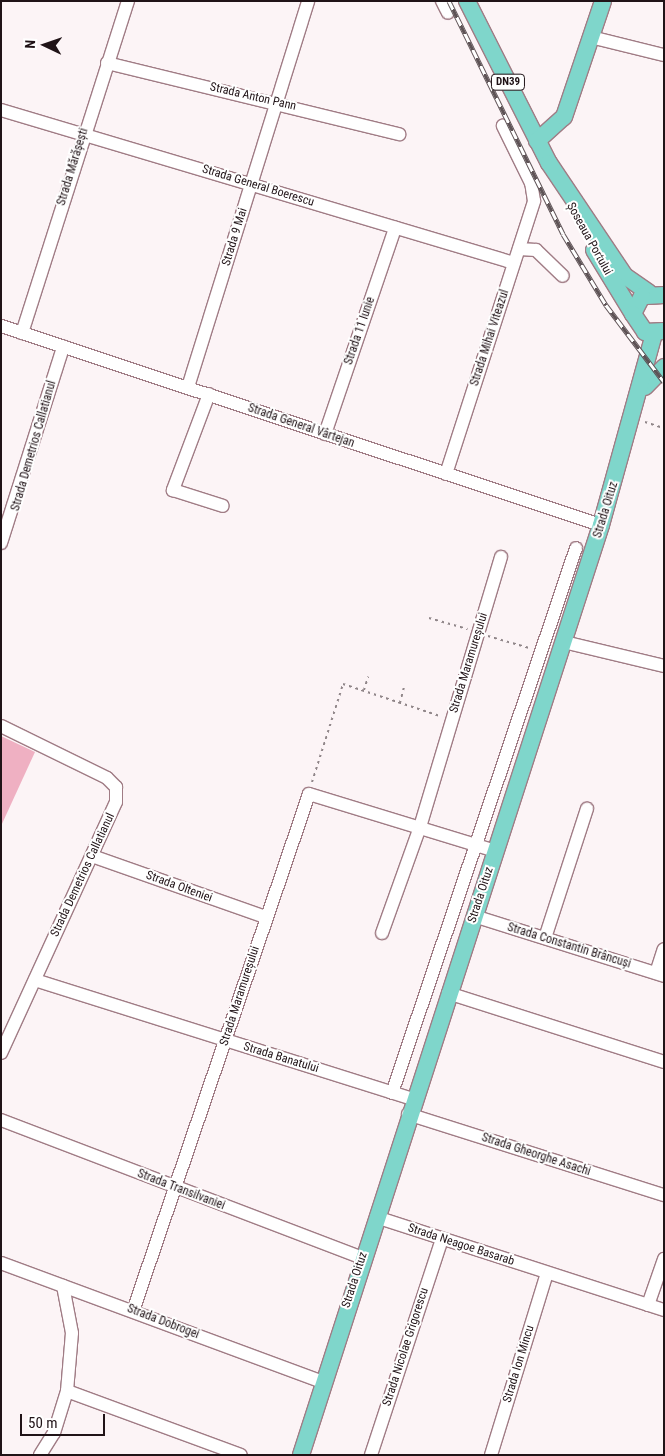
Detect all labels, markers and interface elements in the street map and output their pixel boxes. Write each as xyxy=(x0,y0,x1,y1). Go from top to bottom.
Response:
north arrow xyxy=(20,20,70,70)
text: N xyxy=(22,40,38,49)
road number: DN39 xyxy=(490,74,526,90)
street label: Strada Anton Pann xyxy=(208,80,298,114)
street label: Strada Mărășești xyxy=(54,127,92,207)
street label: Strada General Boerescu xyxy=(200,162,316,210)
street label: Șoseaua Portului xyxy=(563,200,615,278)
street label: Strada 9 Mai xyxy=(219,206,251,268)
street label: Strada Mihai Viteazul xyxy=(468,288,512,388)
street label: Strada 11 Iunie xyxy=(342,295,378,367)
street label: Strada Demetrios Callatianul xyxy=(8,379,60,513)
street label: Strada General Vârtejan xyxy=(246,401,356,451)
street label: Strada Oituz xyxy=(591,480,621,540)
street label: Strada Maramureșului xyxy=(447,611,491,715)
street label: Strada Demetrios Callatianul xyxy=(48,811,118,939)
street label: Strada Oituz xyxy=(465,865,497,925)
street label: Strada Olteniei xyxy=(144,868,214,906)
street label: Strada Constantin Brâncuși xyxy=(505,920,633,972)
street label: Strada Maramureșului xyxy=(217,944,263,1048)
street label: Strada Banatului xyxy=(242,1040,320,1076)
street label: Strada Gheorghe Asachi xyxy=(480,1131,592,1179)
street label: Strada Transilvaniei xyxy=(135,1167,227,1213)
street label: Strada Neagoe Basarab xyxy=(406,1221,516,1269)
street label: Strada Oituz xyxy=(339,1250,371,1310)
street label: Strada Nicolae Grigorescu xyxy=(380,1286,432,1408)
street label: Strada Dobrogei xyxy=(125,1302,201,1342)
street label: Strada Ion Mincu xyxy=(500,1324,538,1404)
scale bar xyxy=(22,1404,108,1436)
text: 50 m xyxy=(28,1414,58,1432)

